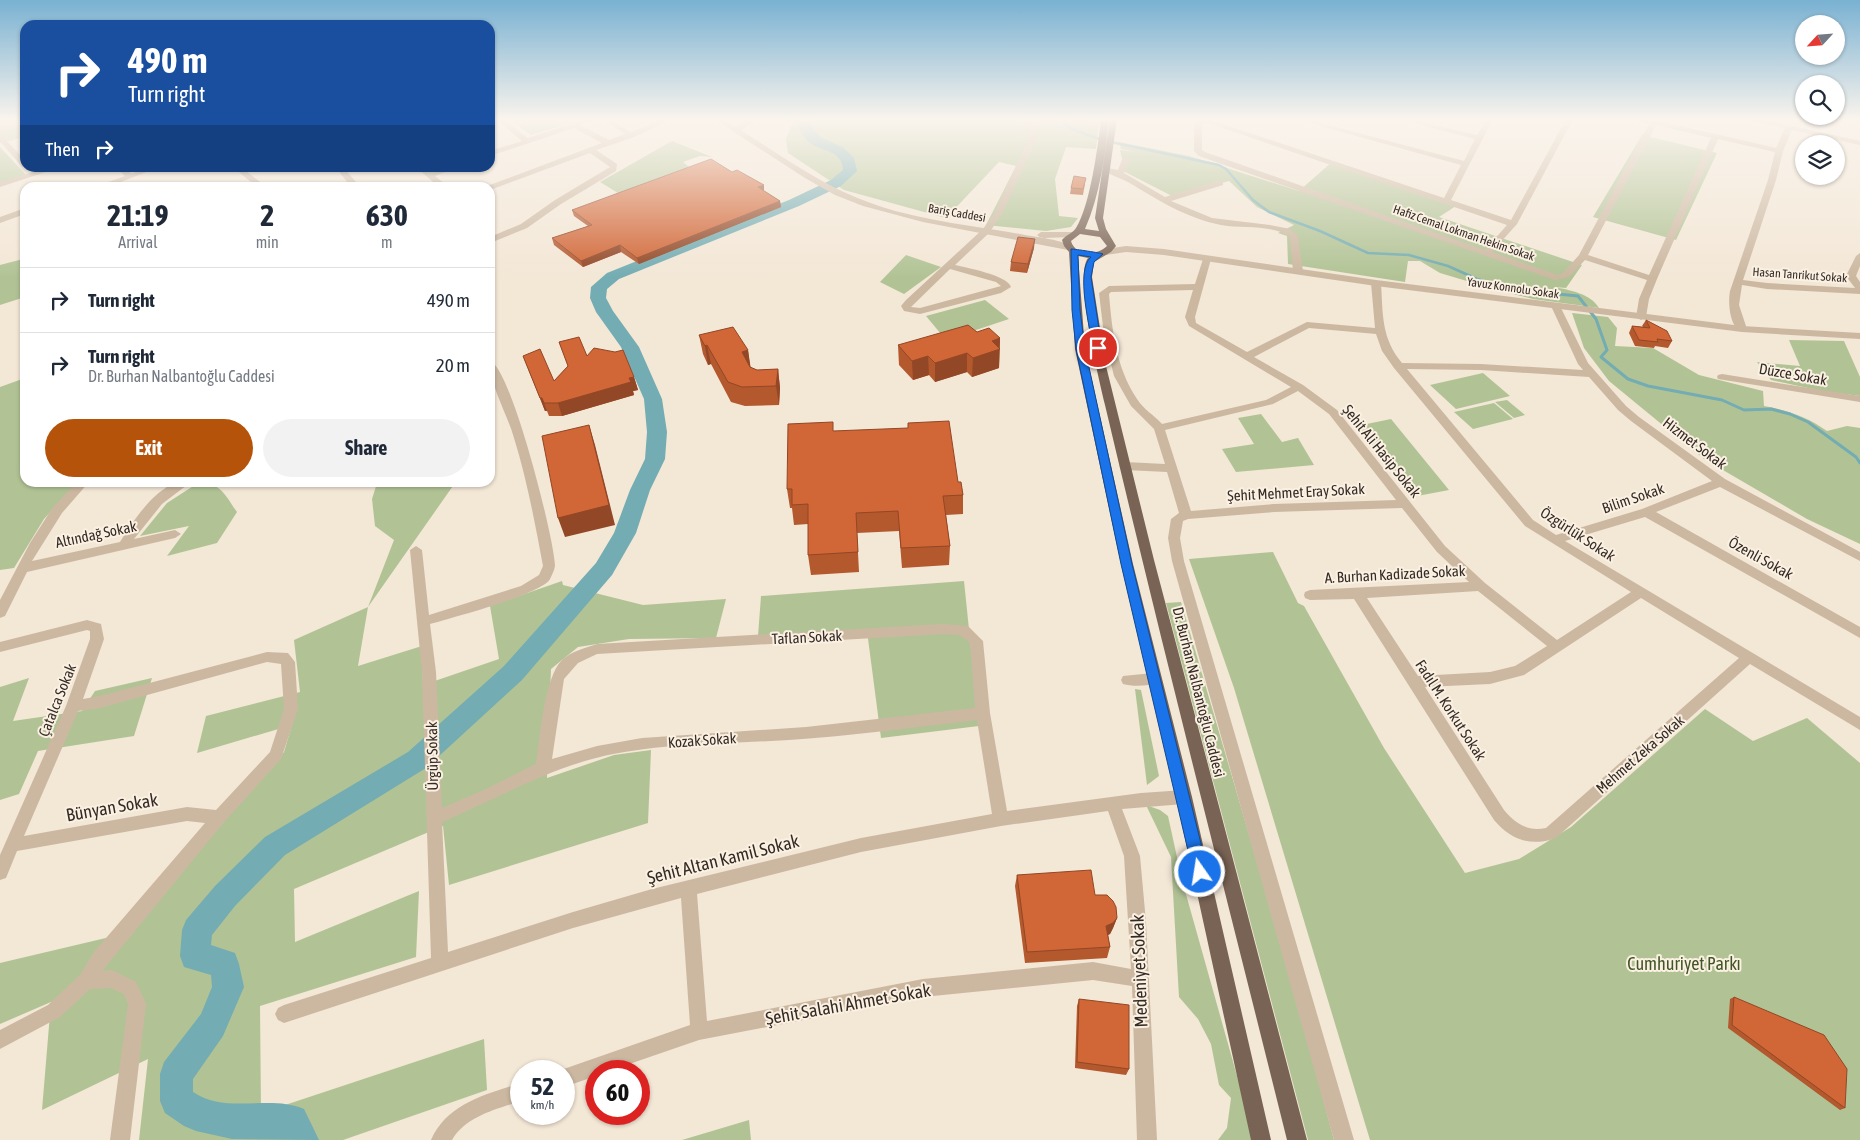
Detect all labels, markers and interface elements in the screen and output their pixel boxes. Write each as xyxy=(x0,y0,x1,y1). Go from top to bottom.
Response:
north arrow xyxy=(1795,15,1845,65)
map controls xyxy=(1795,15,1845,185)
icon: right xyxy=(45,40,110,105)
text: 490 m xyxy=(128,40,207,80)
button: search xyxy=(1795,75,1845,125)
text: Turn right xyxy=(128,81,205,107)
icon: right xyxy=(90,135,118,163)
button: layers xyxy=(1795,135,1845,185)
text: Then xyxy=(45,138,80,160)
text: 21:19 xyxy=(107,198,169,232)
text: 2 xyxy=(260,198,274,232)
text: 630 xyxy=(366,198,408,232)
street label: Bariş Caddesi xyxy=(927,201,987,225)
street label: Hafiz Cemal Lokman Hekim Sokak xyxy=(1391,202,1537,264)
text: Arrival xyxy=(118,233,157,251)
text: min xyxy=(256,233,279,251)
text: m xyxy=(381,233,393,251)
street label: Hasan Tanrikut Sokak xyxy=(1752,265,1849,285)
street label: Yavuz Konnolu Sokak xyxy=(1466,275,1561,301)
icon: right xyxy=(45,286,73,314)
text: Turn right xyxy=(88,289,155,311)
text: 490 m xyxy=(427,289,470,311)
pin xyxy=(1077,327,1119,369)
icon: arrive xyxy=(1084,334,1112,362)
text: Turn right xyxy=(88,345,155,367)
icon: right xyxy=(45,351,73,379)
text: 20 m xyxy=(436,354,470,376)
street label: Düzce Sokak xyxy=(1758,360,1829,388)
text: Dr. Burhan Nalbantoğlu Caddesi xyxy=(88,367,275,385)
street label: Şehit Ali Hasip Sokak xyxy=(1339,401,1425,501)
street label: Hizmet Sokak xyxy=(1660,414,1730,473)
button: Exit xyxy=(45,419,253,477)
button: Share xyxy=(263,419,470,477)
street label: Bilim Sokak xyxy=(1600,479,1667,517)
street label: Şehit Mehmet Eray Sokak xyxy=(1227,480,1366,504)
street label: Özgürlük Sokak xyxy=(1537,504,1619,565)
street label: Altındağ Sokak xyxy=(54,517,138,551)
street label: Özenli Sokak xyxy=(1726,533,1797,583)
street label: A. Burhan Kadizade Sokak xyxy=(1324,562,1466,586)
street label: Dr. Burhan Nalbantoğlu Caddesi xyxy=(1170,605,1228,779)
street label: Taflan Sokak xyxy=(771,627,843,647)
street label: Fadıl M. Korkut Sokak xyxy=(1412,657,1490,764)
street label: Çatalca Sokak xyxy=(35,661,79,739)
street label: Mehmet Zeka Sokak xyxy=(1593,711,1688,797)
street label: Ürgüp Sokak xyxy=(423,721,441,791)
street label: Kozak Sokak xyxy=(667,729,737,751)
street label: Bünyan Sokak xyxy=(64,789,160,825)
street label: Şehit Altan Kamil Sokak xyxy=(645,830,801,888)
position arrow xyxy=(1173,845,1225,897)
street label: Medeniyet Sokak xyxy=(1127,914,1151,1028)
park label: Cumhuriyet Parkı xyxy=(1627,953,1741,974)
street label: Şehit Salahi Ahmet Sokak xyxy=(764,979,932,1029)
speed limit sign: 60 xyxy=(585,1060,650,1125)
text: 52 xyxy=(531,1072,554,1100)
text: km/h xyxy=(531,1098,554,1112)

